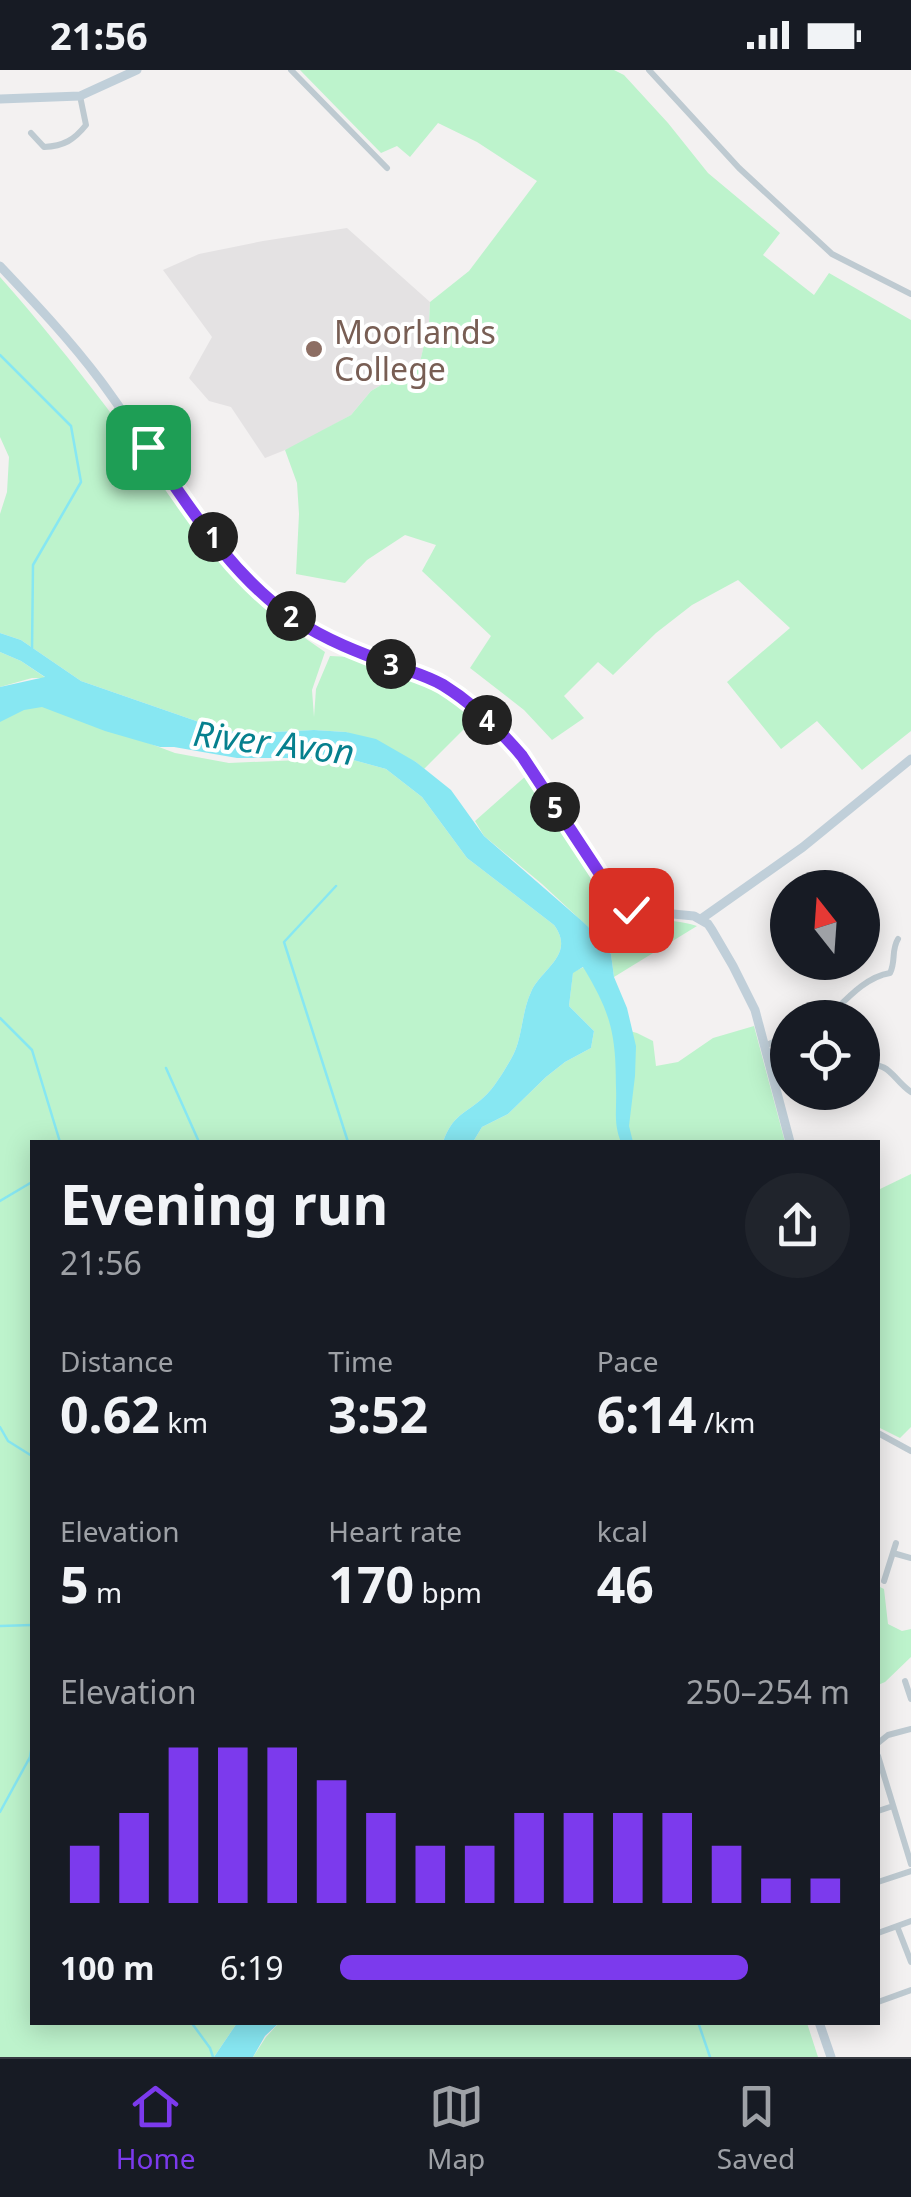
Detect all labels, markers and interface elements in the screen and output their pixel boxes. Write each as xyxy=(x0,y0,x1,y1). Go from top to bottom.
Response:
text: 21:56 xyxy=(50,9,148,61)
place label: Moorlands College xyxy=(334,310,496,390)
marker: Moorlands College xyxy=(303,338,325,360)
pin xyxy=(106,405,191,490)
icon: arrive xyxy=(121,420,176,475)
pin: 1 xyxy=(188,512,238,562)
text: 1 xyxy=(205,518,221,556)
pin: 2 xyxy=(266,591,316,641)
text: 2 xyxy=(283,597,299,635)
pin: 3 xyxy=(366,639,416,689)
text: 3 xyxy=(383,645,399,683)
pin: 4 xyxy=(462,695,512,745)
text: 4 xyxy=(479,701,495,739)
water label: River Avon xyxy=(191,709,357,775)
pin: 5 xyxy=(530,782,580,832)
text: 5 xyxy=(547,788,563,826)
pin xyxy=(589,868,674,953)
north arrow xyxy=(770,870,880,980)
map controls xyxy=(770,870,880,1110)
icon: check xyxy=(604,883,659,938)
button: locate xyxy=(770,1000,880,1110)
text: Evening run xyxy=(60,1166,388,1241)
button: share xyxy=(745,1173,850,1278)
text: 21:56 xyxy=(60,1241,142,1284)
text: Distance xyxy=(60,1342,173,1380)
text: Time xyxy=(328,1342,393,1380)
text: Pace xyxy=(597,1342,659,1380)
text: 0.62 xyxy=(60,1380,160,1448)
text: 3:52 xyxy=(328,1380,428,1448)
text: 6:14 xyxy=(597,1380,697,1448)
text: km xyxy=(160,1403,208,1441)
text: /km xyxy=(697,1403,755,1441)
text: Elevation xyxy=(60,1512,180,1550)
text: Heart rate xyxy=(328,1512,462,1550)
text: kcal xyxy=(597,1512,648,1550)
text: 5 xyxy=(60,1550,89,1618)
text: 170 xyxy=(328,1550,414,1618)
text: 46 xyxy=(597,1550,654,1618)
text: m xyxy=(89,1573,122,1611)
text: bpm xyxy=(414,1573,482,1611)
text: Elevation xyxy=(60,1670,197,1713)
text: 250–254 m xyxy=(686,1670,850,1713)
text: 100 m xyxy=(60,1946,154,1989)
text: 6:19 xyxy=(220,1946,284,1989)
tab: Home xyxy=(116,2079,195,2177)
tab: Map xyxy=(427,2079,485,2177)
tab: Saved xyxy=(717,2079,795,2177)

